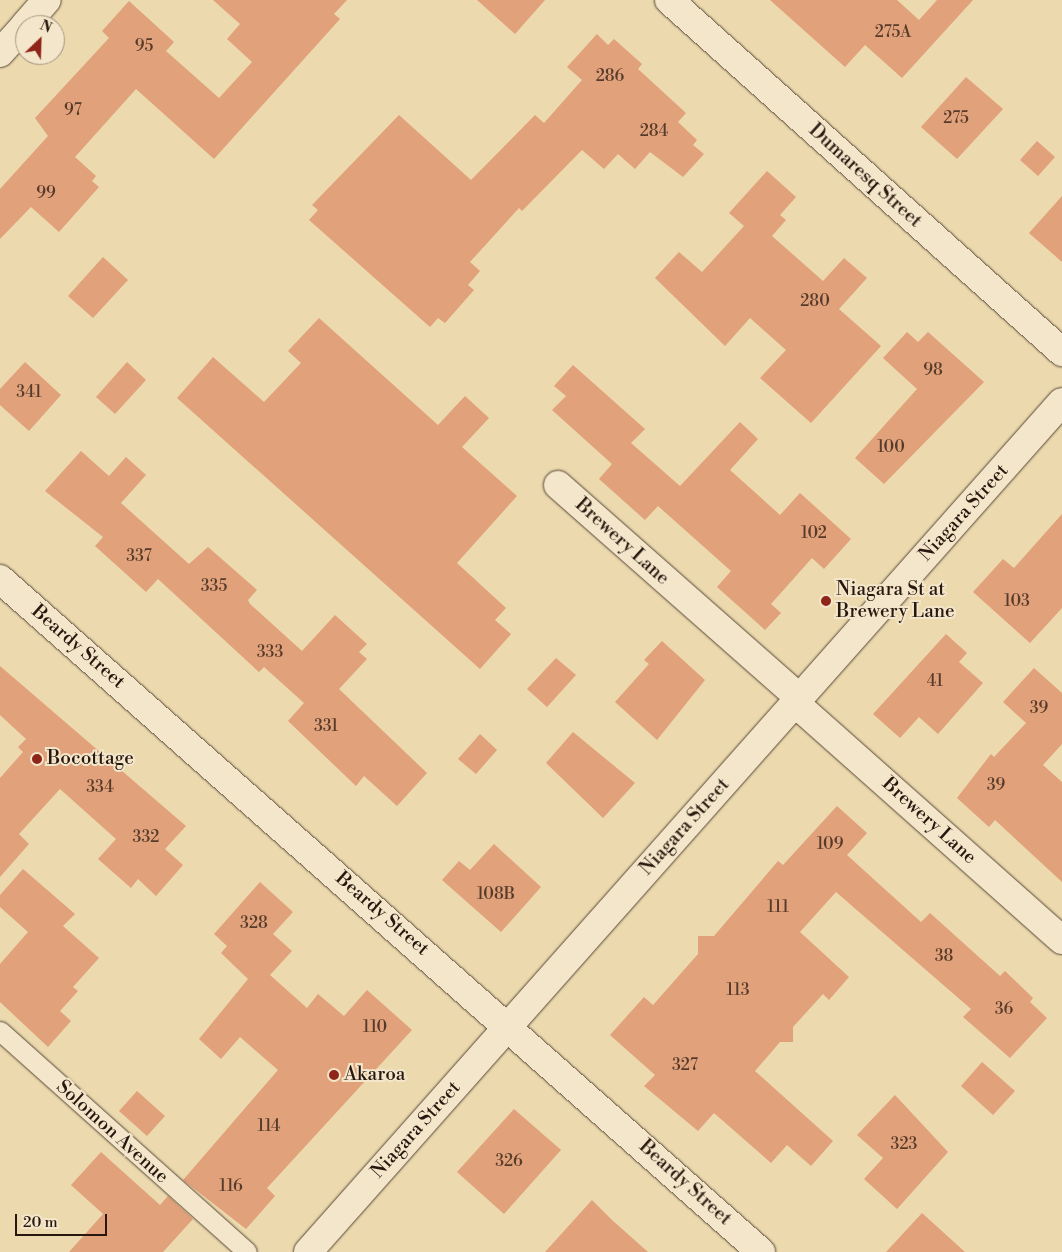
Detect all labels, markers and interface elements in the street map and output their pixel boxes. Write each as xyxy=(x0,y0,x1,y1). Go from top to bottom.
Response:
north arrow xyxy=(15,15,65,65)
text: N xyxy=(37,17,54,38)
house number: 275A xyxy=(875,22,911,42)
house number: 95 xyxy=(135,36,153,56)
house number: 286 xyxy=(596,66,624,86)
house number: 97 xyxy=(64,100,82,120)
house number: 275 xyxy=(943,108,969,128)
street label: Dumaresq Street xyxy=(804,119,926,233)
house number: 284 xyxy=(640,121,668,141)
house number: 99 xyxy=(36,183,56,203)
house number: 280 xyxy=(800,291,830,311)
house number: 98 xyxy=(923,360,943,380)
house number: 341 xyxy=(16,382,42,402)
house number: 100 xyxy=(877,437,905,457)
street label: Niagara Street xyxy=(914,460,1014,566)
street label: Brewery Lane xyxy=(570,494,674,590)
house number: 102 xyxy=(801,523,827,543)
house number: 337 xyxy=(126,546,152,566)
house number: 335 xyxy=(201,576,227,596)
place label: Niagara St at Brewery Lane xyxy=(836,579,955,623)
house number: 103 xyxy=(1004,591,1030,611)
marker: Niagara St at Brewery Lane xyxy=(820,595,832,607)
street label: Beardy Street xyxy=(27,600,129,694)
house number: 333 xyxy=(257,642,283,662)
house number: 41 xyxy=(927,671,943,691)
house number: 39 xyxy=(1030,698,1048,718)
house number: 331 xyxy=(314,716,338,736)
place label: Bocottage xyxy=(47,748,134,770)
marker: Bocottage xyxy=(31,753,43,765)
street label: Brewery Lane xyxy=(877,773,981,869)
street label: Niagara Street xyxy=(635,774,735,880)
house number: 39 xyxy=(987,775,1005,795)
house number: 334 xyxy=(86,777,114,797)
house number: 332 xyxy=(133,827,159,847)
house number: 109 xyxy=(817,834,843,854)
street label: Beardy Street xyxy=(331,867,433,961)
house number: 108B xyxy=(477,884,515,904)
house number: 111 xyxy=(767,897,789,917)
house number: 328 xyxy=(240,913,268,933)
house number: 38 xyxy=(935,946,953,966)
house number: 113 xyxy=(726,980,750,1000)
house number: 36 xyxy=(995,999,1013,1019)
house number: 110 xyxy=(363,1017,387,1037)
house number: 327 xyxy=(672,1055,698,1075)
place label: Akaroa xyxy=(344,1064,405,1086)
marker: Akaroa xyxy=(328,1069,340,1081)
street label: Solomon Avenue xyxy=(51,1076,173,1188)
street label: Niagara Street xyxy=(366,1077,466,1183)
house number: 114 xyxy=(257,1116,281,1136)
house number: 323 xyxy=(891,1134,917,1154)
street label: Beardy Street xyxy=(634,1136,736,1230)
house number: 326 xyxy=(495,1151,523,1171)
house number: 116 xyxy=(219,1176,243,1196)
scale bar xyxy=(18,1204,110,1236)
text: 20 m xyxy=(23,1213,58,1232)

